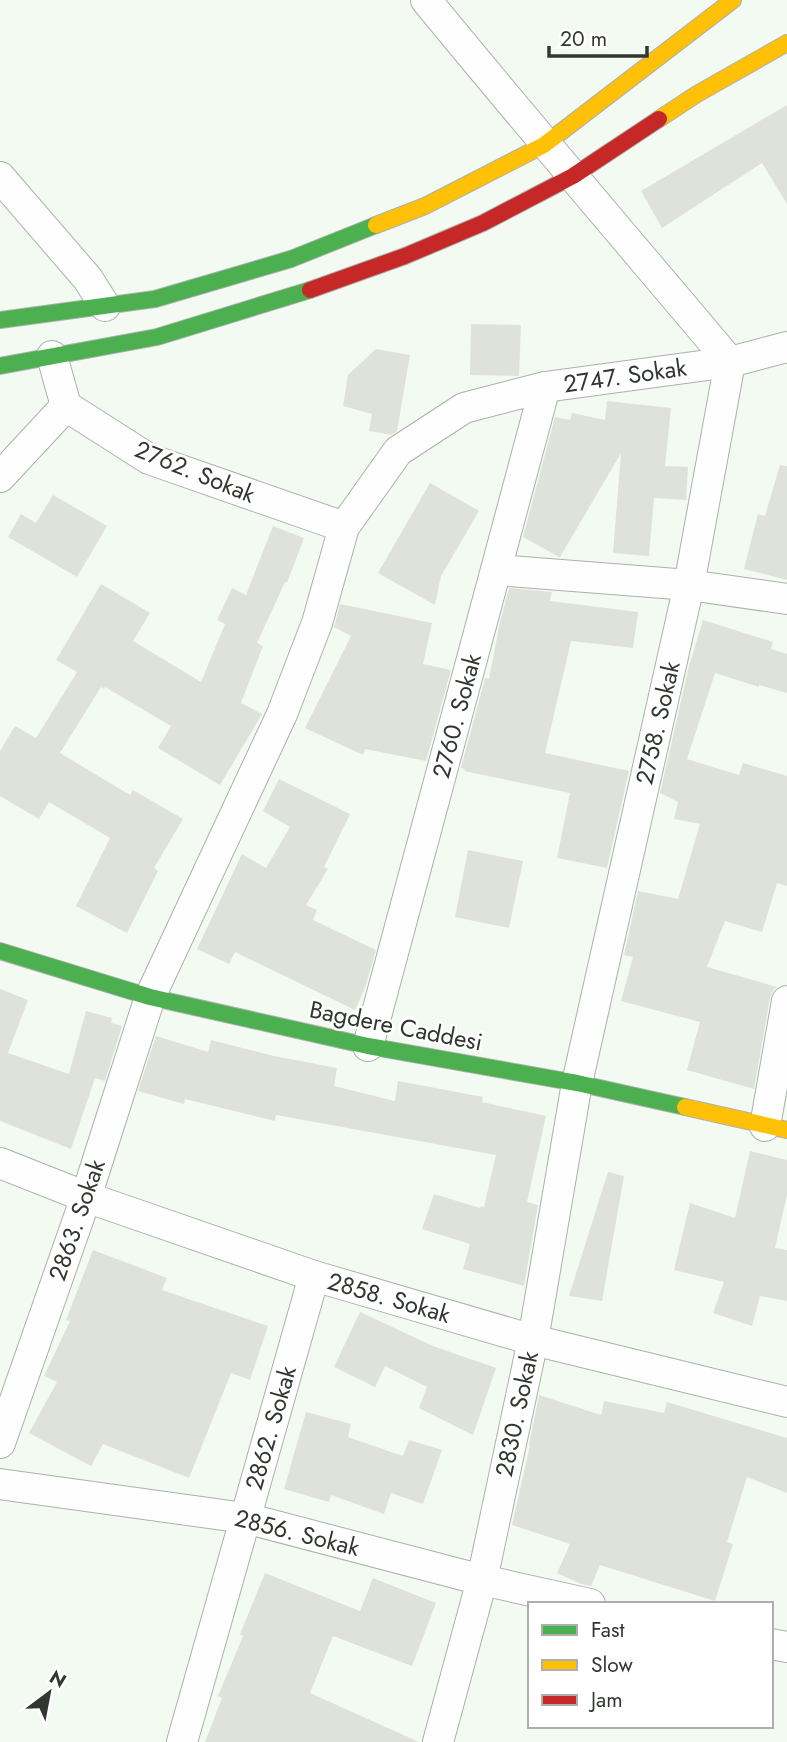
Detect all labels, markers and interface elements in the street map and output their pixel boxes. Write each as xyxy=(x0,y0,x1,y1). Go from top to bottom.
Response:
scale bar xyxy=(549,14,647,58)
text: 20 m xyxy=(560,24,607,54)
street label: 2747. Sokak xyxy=(561,350,689,401)
street label: 2762. Sokak xyxy=(130,432,261,512)
street label: 2760. Sokak xyxy=(423,649,490,782)
street label: 2758. Sokak xyxy=(626,657,689,788)
street label: Bagdere Caddesi xyxy=(307,992,486,1059)
street label: 2863. Sokak xyxy=(39,1154,114,1285)
street label: 2858. Sokak xyxy=(324,1263,455,1332)
street label: 2830. Sokak xyxy=(486,1347,547,1480)
street label: 2862. Sokak xyxy=(236,1361,305,1494)
street label: 2856. Sokak xyxy=(231,1500,364,1565)
legend xyxy=(528,1602,773,1728)
text: Fast xyxy=(591,1615,624,1645)
text: Slow xyxy=(591,1650,633,1680)
north arrow xyxy=(14,1658,84,1728)
text: N xyxy=(44,1664,71,1694)
text: Jam xyxy=(588,1685,623,1715)

